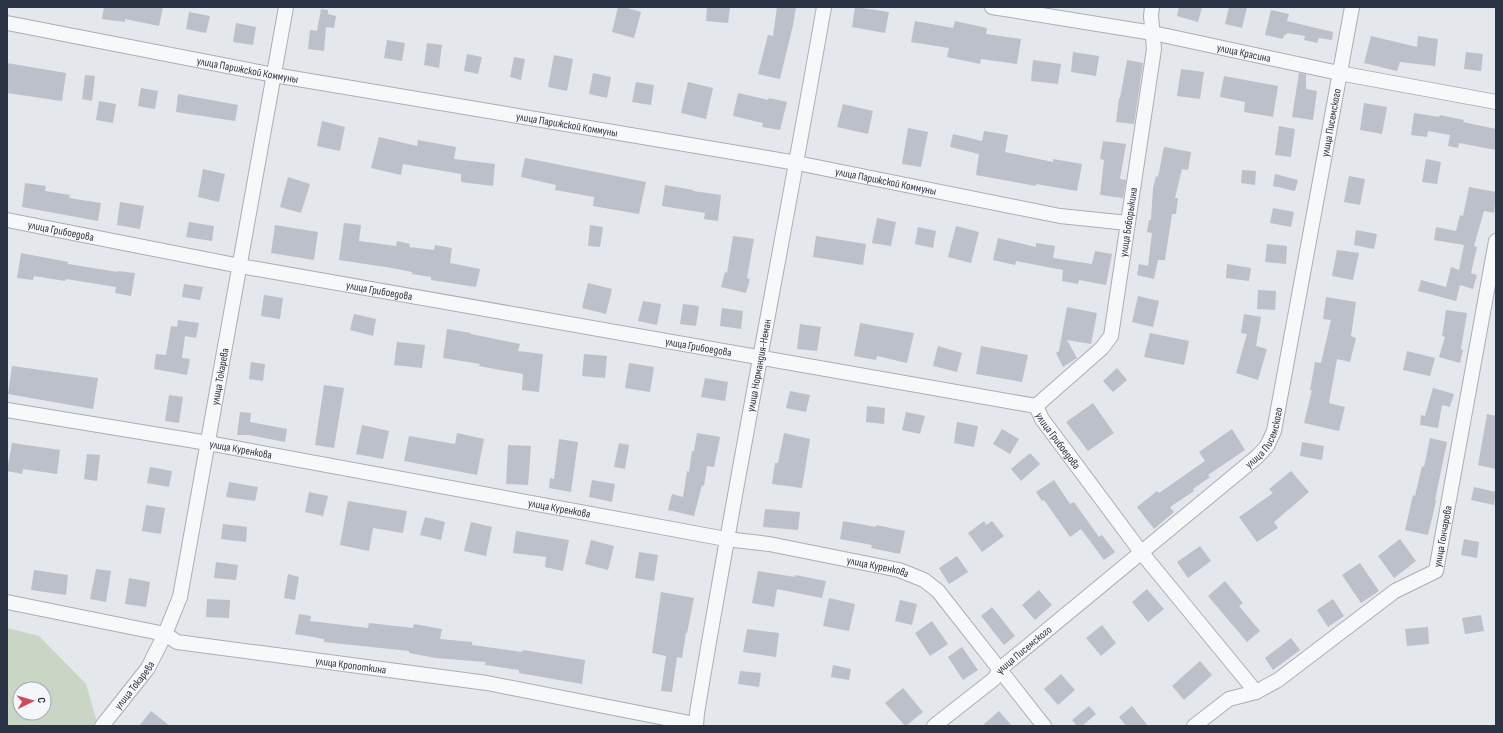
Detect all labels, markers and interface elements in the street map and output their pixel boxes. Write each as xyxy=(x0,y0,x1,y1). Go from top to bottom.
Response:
street label: улица Красина xyxy=(1216,41,1272,65)
street label: улица Парижской Коммуны xyxy=(196,54,299,86)
street label: улица Писемского xyxy=(1319,87,1344,158)
street label: улица Парижской Коммуны xyxy=(515,110,619,140)
street label: улица Парижской Коммуны xyxy=(834,165,937,198)
street label: улица Боборыкина xyxy=(1117,186,1140,258)
street label: улица Грибоедова xyxy=(27,218,95,244)
street label: улица Грибоедова xyxy=(345,279,413,303)
street label: улица Нормандия-Неман xyxy=(744,318,774,413)
street label: улица Грибоедова xyxy=(664,335,733,359)
street label: улица Токарева xyxy=(209,347,232,406)
street label: улица Писемского xyxy=(1243,406,1285,471)
street label: улица Грибоедова xyxy=(1033,410,1083,472)
street label: улица Куренкова xyxy=(208,437,273,462)
street label: улица Куренкова xyxy=(527,496,592,521)
street label: улица Гончарова xyxy=(1431,505,1455,568)
street label: улица Куренкова xyxy=(846,554,911,580)
street label: улица Писемского xyxy=(993,623,1055,676)
street label: улица Кропоткина xyxy=(315,654,387,677)
street label: улица Токарева xyxy=(112,659,157,712)
north arrow xyxy=(12,681,52,721)
text: С xyxy=(35,697,48,704)

